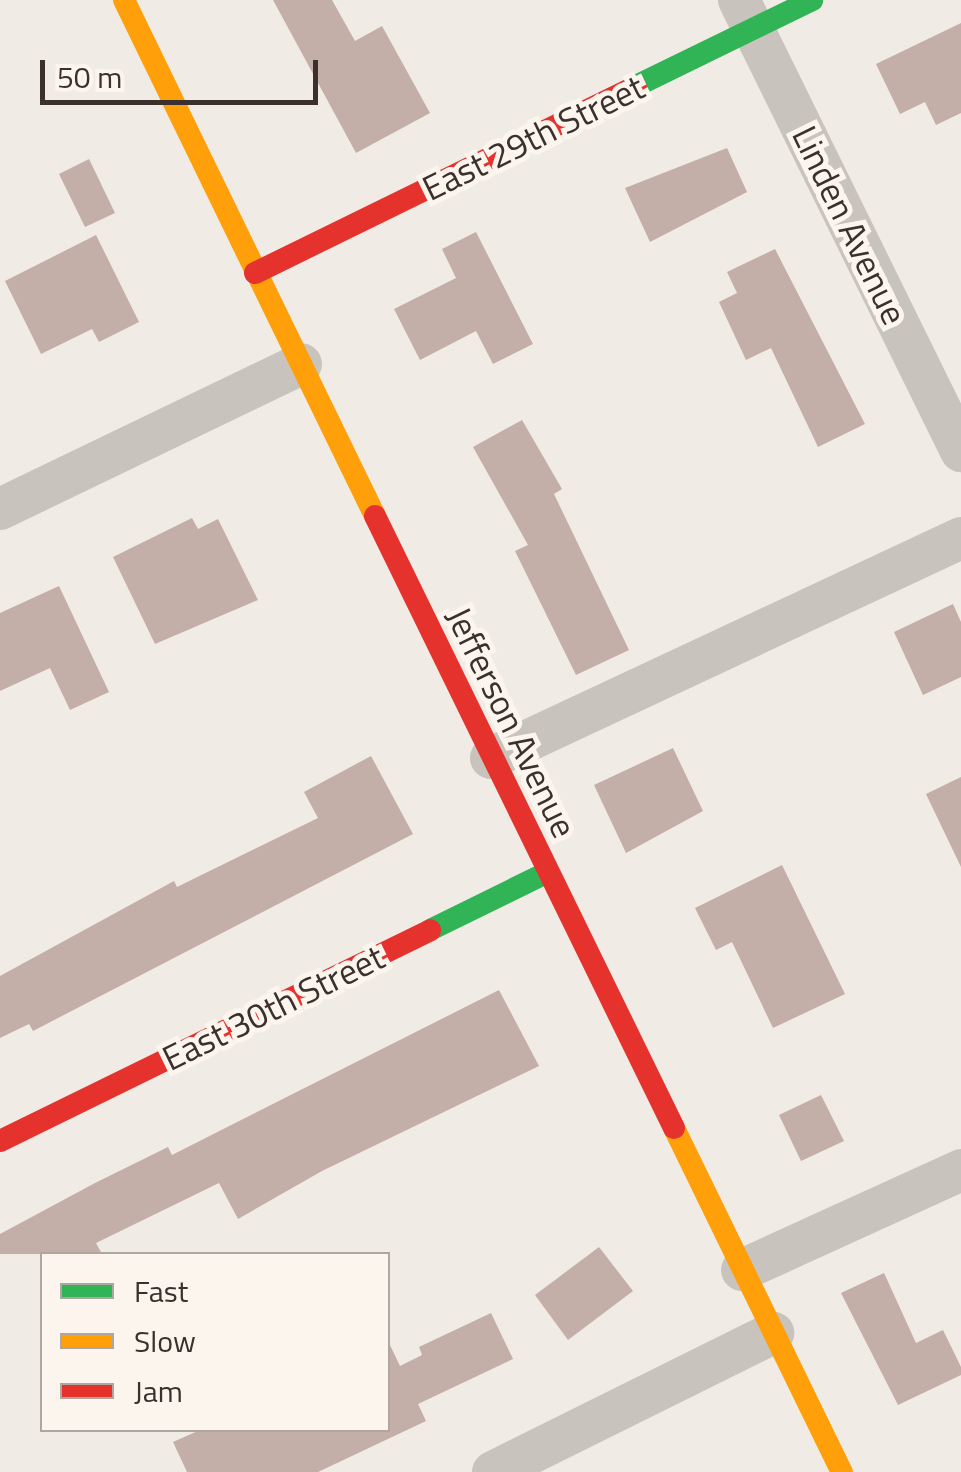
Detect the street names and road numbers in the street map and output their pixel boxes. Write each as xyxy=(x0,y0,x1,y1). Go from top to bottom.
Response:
street label: East 29th Street xyxy=(415,65,651,209)
street label: Linden Avenue xyxy=(784,119,916,331)
street label: Jefferson Avenue xyxy=(438,600,586,844)
street label: East 30th Street xyxy=(155,935,391,1079)

